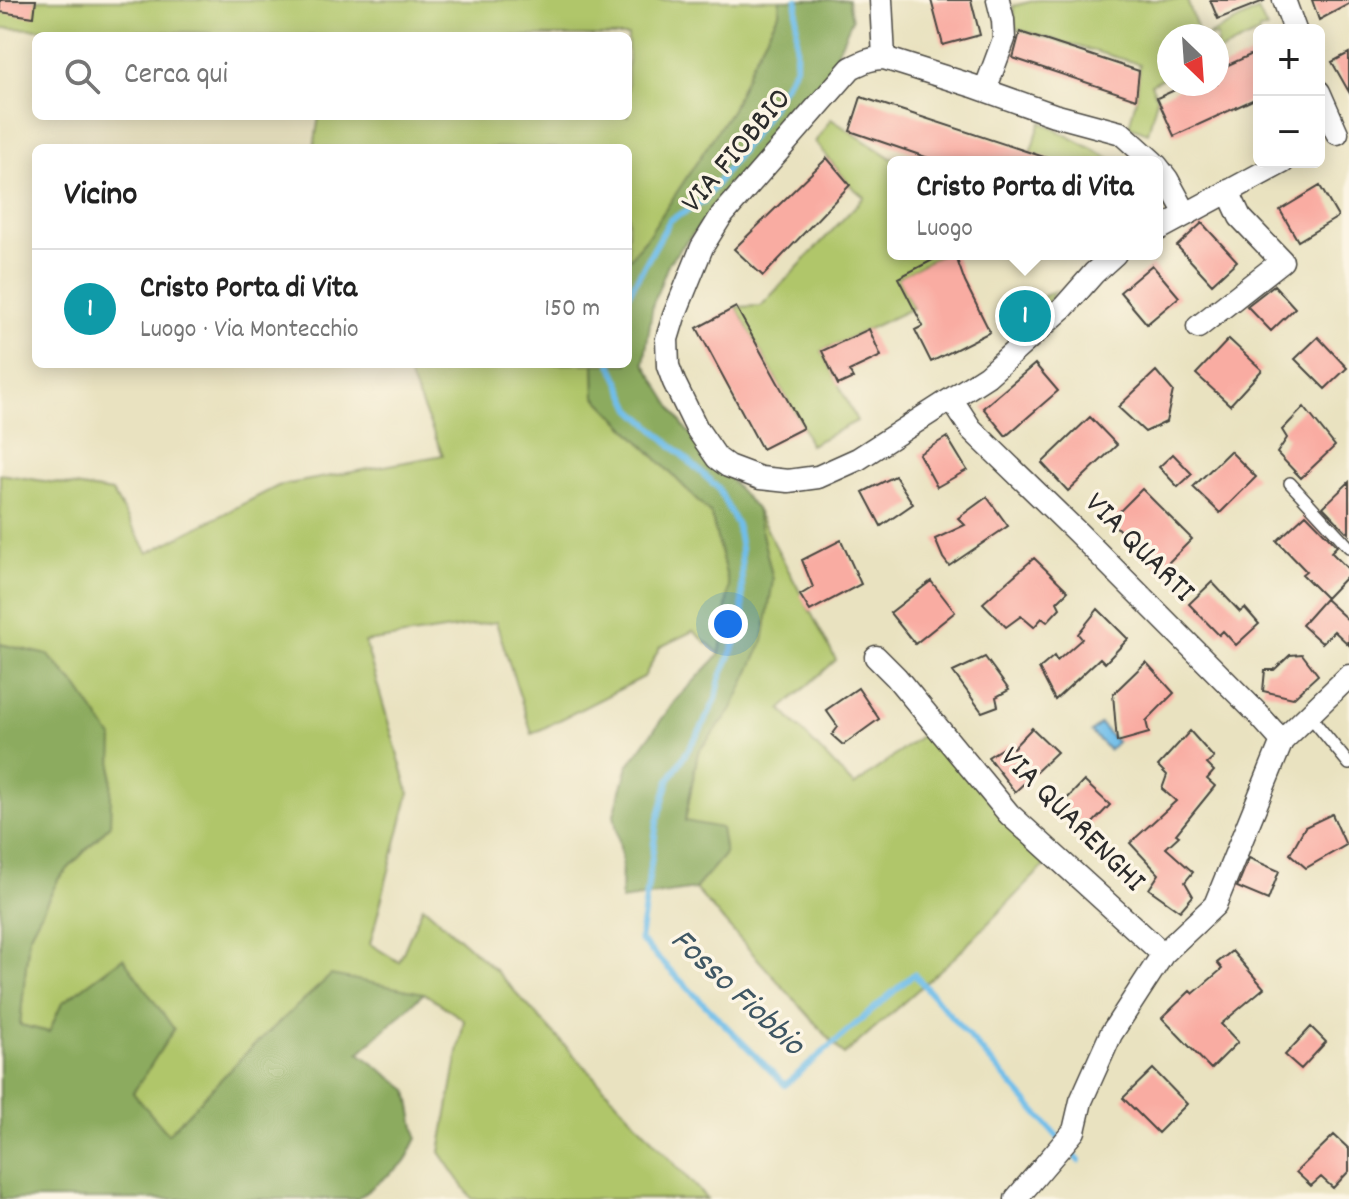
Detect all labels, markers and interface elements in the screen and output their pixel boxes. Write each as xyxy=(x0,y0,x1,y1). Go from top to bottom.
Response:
north arrow xyxy=(1157,24,1229,96)
map controls xyxy=(1253,24,1325,168)
button: + xyxy=(1253,24,1325,96)
search box xyxy=(32,32,632,120)
icon: search xyxy=(60,54,104,98)
text: Cerca qui xyxy=(124,55,228,98)
street label: VIA FIOBBIO xyxy=(672,79,804,225)
button: − xyxy=(1253,96,1325,168)
popup xyxy=(887,156,1163,260)
text: Cristo Porta di Vita xyxy=(917,168,1133,211)
text: Vicino xyxy=(64,172,137,221)
text: Luogo xyxy=(917,211,973,248)
text: Cristo Porta di Vita xyxy=(140,269,357,312)
pin: 1 xyxy=(999,286,1051,346)
text: 1 xyxy=(87,291,93,328)
text: 150 m xyxy=(544,291,600,328)
text: Luogo · Via Montecchio xyxy=(140,312,359,349)
street label: VIA QUARTI xyxy=(1072,483,1204,615)
your location xyxy=(708,604,748,644)
street label: VIA QUARENGHI xyxy=(988,738,1155,905)
water label: Fosso Fiobbio xyxy=(657,918,816,1071)

